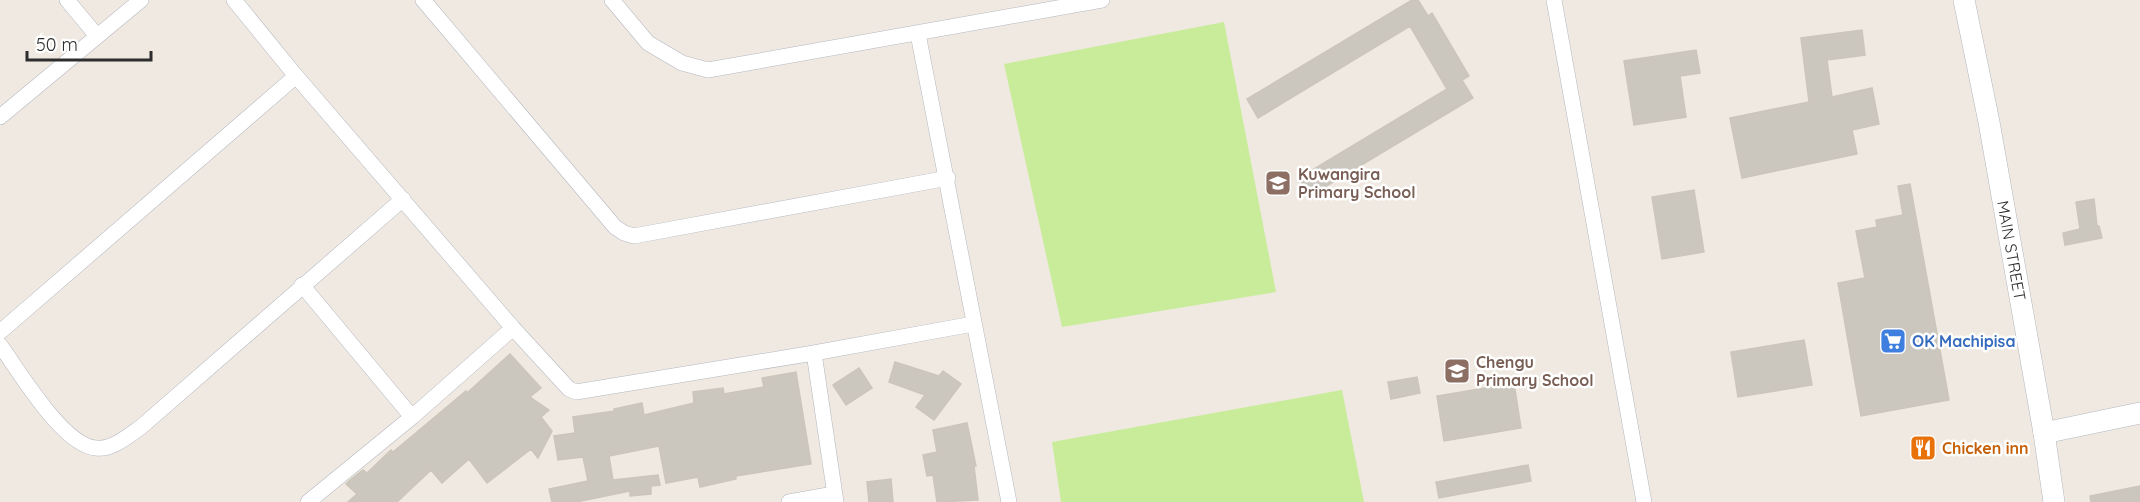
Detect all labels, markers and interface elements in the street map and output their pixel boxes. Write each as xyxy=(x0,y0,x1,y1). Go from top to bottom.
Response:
scale bar xyxy=(27,24,152,62)
text: 50 m xyxy=(36,33,78,56)
place label: Kuwangira Primary School xyxy=(1298,164,1416,202)
school or university icon: Kuwangira Primary School xyxy=(1263,168,1293,198)
street label: MAIN STREET xyxy=(1993,199,2030,302)
supermarket icon: OK Machipisa xyxy=(1878,326,1908,356)
place label: OK Machipisa xyxy=(1912,331,2015,351)
place label: Chengu Primary School xyxy=(1476,352,1594,390)
school or university icon: Chengu Primary School xyxy=(1442,356,1472,386)
restaurant icon: Chicken inn xyxy=(1908,433,1938,463)
place label: Chicken inn xyxy=(1942,438,2029,458)

